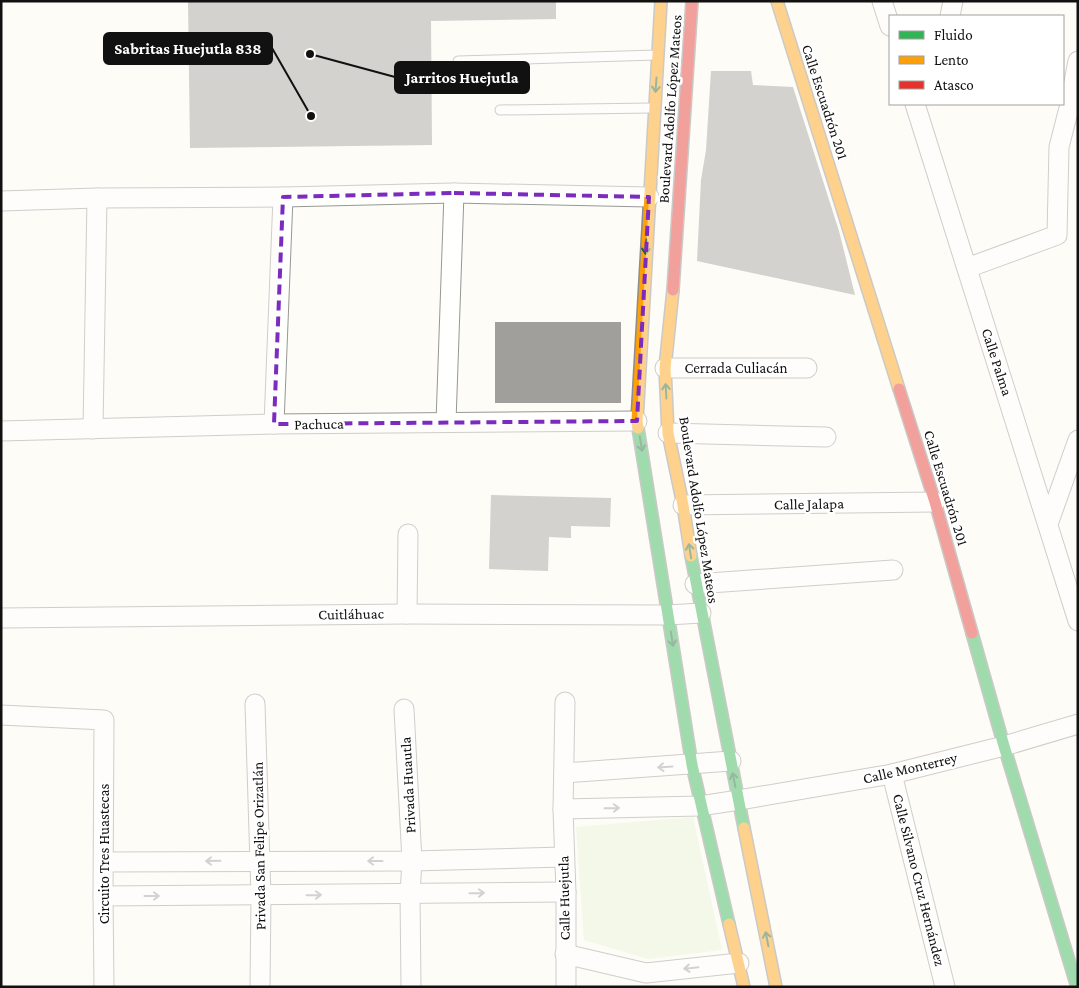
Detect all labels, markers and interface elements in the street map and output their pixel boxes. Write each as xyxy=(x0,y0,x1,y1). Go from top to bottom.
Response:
street label: Boulevard Adolfo López Mateos xyxy=(655,14,686,204)
legend xyxy=(889,15,1064,105)
text: Fluido xyxy=(934,27,973,43)
callout: Sabritas Huejutla 838 xyxy=(104,33,272,64)
text: Sabritas Huejutla 838 xyxy=(114,40,262,58)
street label: Calle Escuadrón 201 xyxy=(799,42,851,162)
text: Lento xyxy=(934,52,968,68)
callout: Jarritos Huejutla xyxy=(395,62,529,93)
text: Jarritos Huejutla xyxy=(403,69,519,87)
one-way arrow xyxy=(651,77,661,93)
text: Atasco xyxy=(934,77,974,93)
one-way arrow xyxy=(642,239,651,255)
street label: Calle Palma xyxy=(979,326,1015,398)
street label: Cerrada Culiacán xyxy=(684,360,788,376)
one-way arrow xyxy=(662,383,671,399)
street label: Pachuca xyxy=(294,416,344,432)
street label: Boulevard Adolfo López Mateos xyxy=(675,416,722,605)
street label: Calle Escuadrón 201 xyxy=(921,428,971,548)
one-way arrow xyxy=(636,436,646,452)
street label: Calle Jalapa xyxy=(774,495,844,514)
one-way arrow xyxy=(685,544,695,560)
street label: Cuitláhuac xyxy=(318,605,385,623)
one-way arrow xyxy=(667,631,677,647)
street label: Privada Huautla xyxy=(397,736,419,834)
street label: Calle Monterrey xyxy=(861,749,959,788)
street label: Privada San Felipe Orizatlán xyxy=(250,762,269,930)
one-way arrow xyxy=(657,762,673,771)
one-way arrow xyxy=(729,772,739,788)
street label: Circuito Tres Huastecas xyxy=(96,784,112,924)
street label: Calle Silvano Cruz Hernández xyxy=(890,792,948,968)
one-way arrow xyxy=(603,803,619,813)
street label: Calle Huejutla xyxy=(555,855,574,941)
one-way arrow xyxy=(205,856,221,866)
one-way arrow xyxy=(367,856,384,866)
one-way arrow xyxy=(468,888,484,898)
one-way arrow xyxy=(306,890,322,900)
one-way arrow xyxy=(143,891,159,901)
one-way arrow xyxy=(761,931,771,947)
one-way arrow xyxy=(683,963,699,973)

